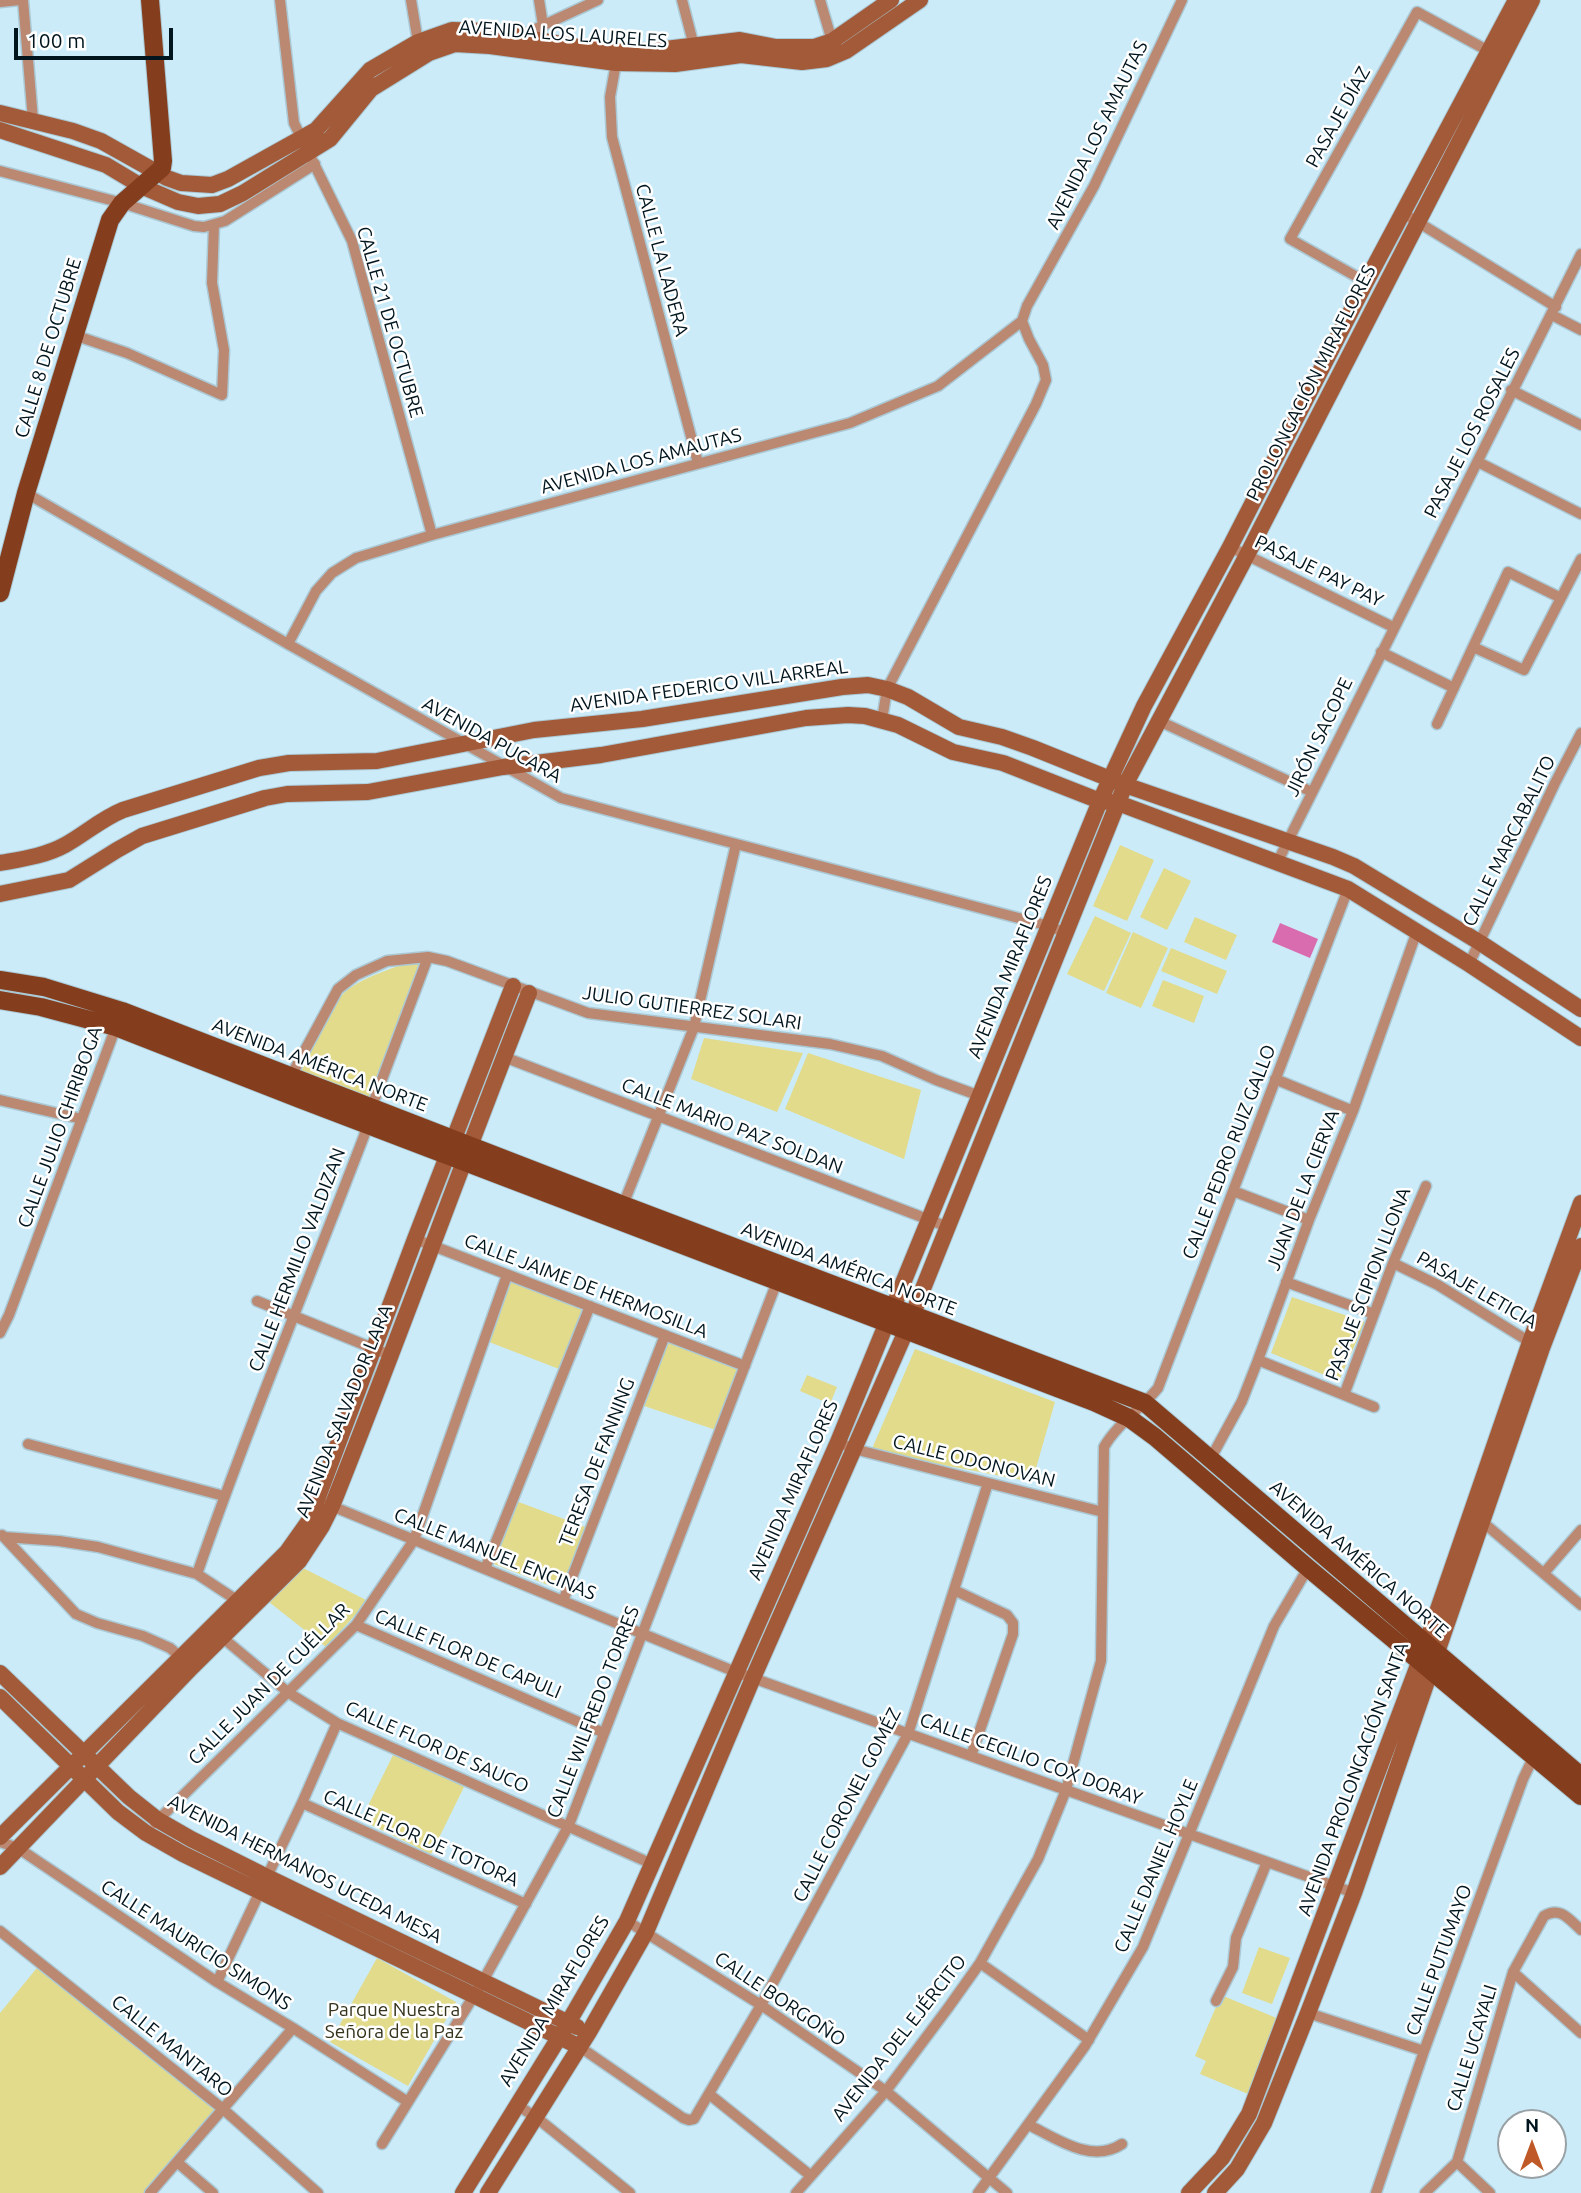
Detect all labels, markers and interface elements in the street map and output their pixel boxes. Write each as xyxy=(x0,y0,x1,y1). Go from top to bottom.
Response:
scale bar xyxy=(18,14,177,58)
street label: AVENIDA LOS LAURELES xyxy=(458,15,668,53)
text: 100 m xyxy=(27,28,85,52)
street label: AVENIDA LOS AMAUTAS xyxy=(1041,37,1153,233)
street label: PASAJE DÍAZ xyxy=(1301,62,1375,172)
street label: CALLE LA LADERA xyxy=(631,181,693,339)
street label: CALLE 21 DE OCTUBRE xyxy=(352,224,428,420)
street label: CALLE 8 DE OCTUBRE xyxy=(10,255,86,441)
street label: PROLONGACIÓN MIRAFLORES xyxy=(1241,261,1381,505)
street label: PASAJE LOS ROSALES xyxy=(1419,344,1525,522)
street label: AVENIDA LOS AMAUTAS xyxy=(538,423,744,499)
street label: PASAJE PAY PAY xyxy=(1251,530,1387,612)
street label: AVENIDA FEDERICO VILLARREAL xyxy=(569,655,849,717)
street label: JIRÓN SACOPE xyxy=(1280,674,1358,800)
street label: AVENIDA PUCARA xyxy=(418,692,566,788)
street label: CALLE MARCABALITO xyxy=(1458,752,1560,930)
street label: AVENIDA MIRAFLORES xyxy=(963,872,1057,1062)
street label: JULIO GUTIERREZ SOLARI xyxy=(581,981,803,1035)
street label: AVENIDA AMÉRICA NORTE xyxy=(209,1013,431,1117)
street label: CALLE JULIO CHIRIBOGA xyxy=(13,1023,107,1231)
street label: CALLE PEDRO RUIZ GALLO xyxy=(1177,1041,1281,1263)
street label: CALLE MARIO PAZ SOLDAN xyxy=(618,1073,846,1179)
street label: JUAN DE LA CIERVA xyxy=(1262,1106,1344,1274)
street label: CALLE HERMILIO VALDIZAN xyxy=(244,1145,350,1375)
street label: PASAJE SCIPION LLONA xyxy=(1321,1184,1415,1384)
street label: AVENIDA AMÉRICA NORTE xyxy=(738,1217,960,1321)
street label: CALLE JAIME DE HERMOSILLA xyxy=(461,1229,711,1343)
street label: PASAJE LETICIA xyxy=(1413,1246,1541,1334)
street label: AVENIDA SALVADOR LARA xyxy=(291,1301,397,1521)
street label: TERESA DE FANNING xyxy=(554,1375,640,1549)
street label: AVENIDA MIRAFLORES xyxy=(743,1396,843,1584)
street label: CALLE ODONOVAN xyxy=(890,1430,1058,1492)
street label: AVENIDA AMÉRICA NORTE xyxy=(1265,1475,1453,1643)
street label: CALLE MANUEL ENCINAS xyxy=(391,1503,599,1605)
street label: CALLE JUAN DE CUÉLLAR xyxy=(183,1598,355,1770)
street label: CALLE WILFREDO TORRES xyxy=(542,1603,644,1821)
street label: CALLE FLOR DE CAPULI xyxy=(371,1604,565,1704)
street label: AVENIDA PROLONGACIÓN SANTA xyxy=(1293,1639,1413,1919)
street label: CALLE FLOR DE SAUCO xyxy=(342,1696,532,1798)
street label: CALLE CORONEL GOMÉZ xyxy=(788,1704,906,1906)
street label: CALLE CECILIO COX DORAY xyxy=(916,1708,1146,1810)
street label: CALLE DANIEL HOYLE xyxy=(1109,1776,1203,1956)
street label: CALLE FLOR DE TOTORA xyxy=(320,1785,522,1891)
street label: AVENIDA HERMANOS UCEDA MESA xyxy=(164,1790,446,1948)
street label: CALLE MAURICIO SIMONS xyxy=(96,1875,296,2015)
street label: CALLE PUTUMAYO xyxy=(1401,1881,1477,2039)
street label: AVENIDA MIRAFLORES xyxy=(494,1912,614,2090)
street label: CALLE BORGOÑO xyxy=(710,1947,850,2051)
street label: AVENIDA DEL EJÉRCITO xyxy=(827,1950,971,2126)
street label: CALLE UCAYALI xyxy=(1442,1982,1502,2114)
street label: CALLE MANTARO xyxy=(107,1990,237,2102)
park label: Parque Nuestra Señora de la Paz xyxy=(325,1999,463,2043)
north arrow xyxy=(1497,2109,1567,2179)
text: N xyxy=(1525,2114,1539,2136)

